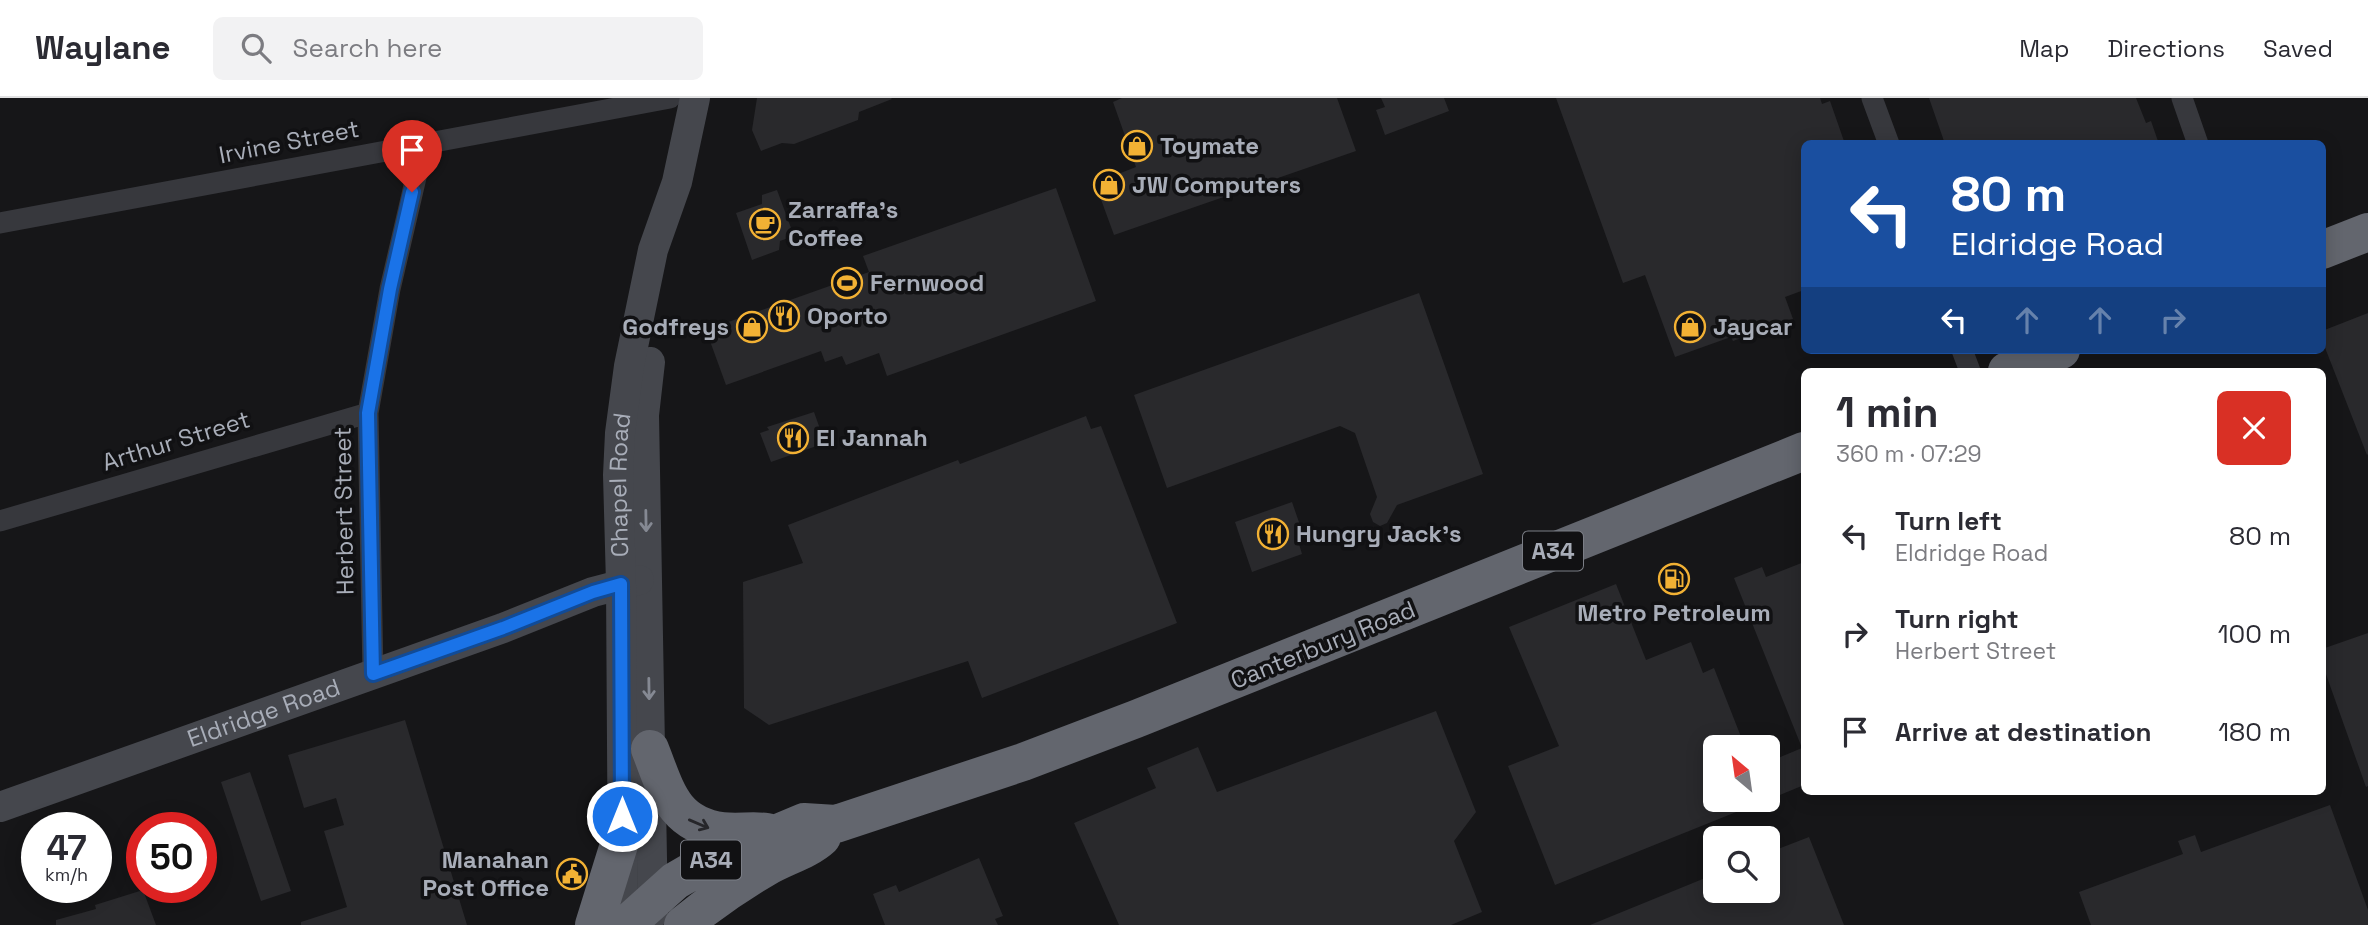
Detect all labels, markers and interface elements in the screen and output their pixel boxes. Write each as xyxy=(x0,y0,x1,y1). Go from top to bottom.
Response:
search box xyxy=(213,17,703,80)
text: Waylane xyxy=(35,27,171,69)
icon: search xyxy=(237,29,275,67)
text: Search here xyxy=(293,31,442,65)
text: Map xyxy=(2019,33,2069,64)
text: Directions xyxy=(2107,33,2225,64)
text: Saved xyxy=(2263,33,2333,64)
street label: Irvine Street xyxy=(216,113,362,170)
pin xyxy=(382,120,442,192)
shop icon: Toymate xyxy=(1120,129,1154,163)
place label: Toymate xyxy=(1160,130,1259,161)
icon: arrive xyxy=(393,131,431,169)
text: 80 m xyxy=(1951,163,2066,225)
shop icon: JW Computers xyxy=(1092,168,1126,202)
icon: left xyxy=(1836,168,1927,259)
place label: JW Computers xyxy=(1132,169,1301,200)
place label: Zarraffa's Coffee xyxy=(788,194,898,253)
cafe icon: Zarraffa's Coffee xyxy=(748,207,782,241)
text: Eldridge Road xyxy=(1951,224,2164,264)
sports icon: Fernwood xyxy=(830,266,864,300)
place label: Fernwood xyxy=(870,267,984,298)
restaurant icon: Oporto xyxy=(767,299,801,333)
place label: Oporto xyxy=(807,300,888,331)
icon: left xyxy=(1935,301,1973,339)
icon: ahead xyxy=(2008,301,2046,339)
icon: ahead xyxy=(2081,301,2119,339)
icon: right xyxy=(2154,301,2192,339)
shop icon: Godfreys xyxy=(735,310,769,344)
shop icon: Jaycar xyxy=(1673,310,1707,344)
place label: Godfreys xyxy=(622,311,729,342)
place label: Jaycar xyxy=(1713,311,1793,342)
text: 1 min xyxy=(1836,386,1939,439)
button: close xyxy=(2217,391,2291,465)
street label: Arthur Street xyxy=(98,403,254,478)
street label: Chapel Road xyxy=(602,411,638,558)
restaurant icon: El Jannah xyxy=(776,421,810,455)
place label: El Jannah xyxy=(816,422,928,453)
street label: Herbert Street xyxy=(327,427,360,595)
text: 360 m · 07:29 xyxy=(1836,439,1982,469)
text: Turn left xyxy=(1895,504,2002,538)
one-way arrow xyxy=(639,510,653,533)
restaurant icon: Hungry Jack's xyxy=(1256,517,1290,551)
icon: left xyxy=(1836,517,1874,555)
place label: Hungry Jack's xyxy=(1296,518,1461,549)
text: 80 m xyxy=(2229,519,2291,553)
road number: A34 xyxy=(1523,531,1583,570)
text: Eldridge Road xyxy=(1895,538,2048,568)
fuel station icon: Metro Petroleum xyxy=(1657,562,1691,596)
street label: Canterbury Road xyxy=(1226,593,1420,696)
place label: Metro Petroleum xyxy=(1577,597,1771,628)
text: Turn right xyxy=(1895,602,2019,636)
icon: right xyxy=(1836,615,1874,653)
text: 100 m xyxy=(2218,617,2291,651)
text: Herbert Street xyxy=(1895,636,2056,666)
street label: Eldridge Road xyxy=(183,671,344,754)
one-way arrow xyxy=(642,677,656,700)
icon: arrive xyxy=(1836,713,1874,751)
text: Arrive at destination xyxy=(1895,715,2152,749)
text: 180 m xyxy=(2218,715,2291,749)
north arrow xyxy=(1703,735,1780,812)
map controls xyxy=(1703,735,1780,903)
position arrow xyxy=(585,779,659,853)
speed limit sign: 50 xyxy=(126,812,217,903)
one-way arrow xyxy=(687,818,709,831)
text: 47 xyxy=(46,826,87,870)
button: search xyxy=(1703,826,1780,903)
road number: A34 xyxy=(681,840,741,880)
place label: Manahan Post Office xyxy=(423,844,549,903)
public building icon: Manahan Post Office xyxy=(555,857,589,891)
text: km/h xyxy=(45,863,88,886)

